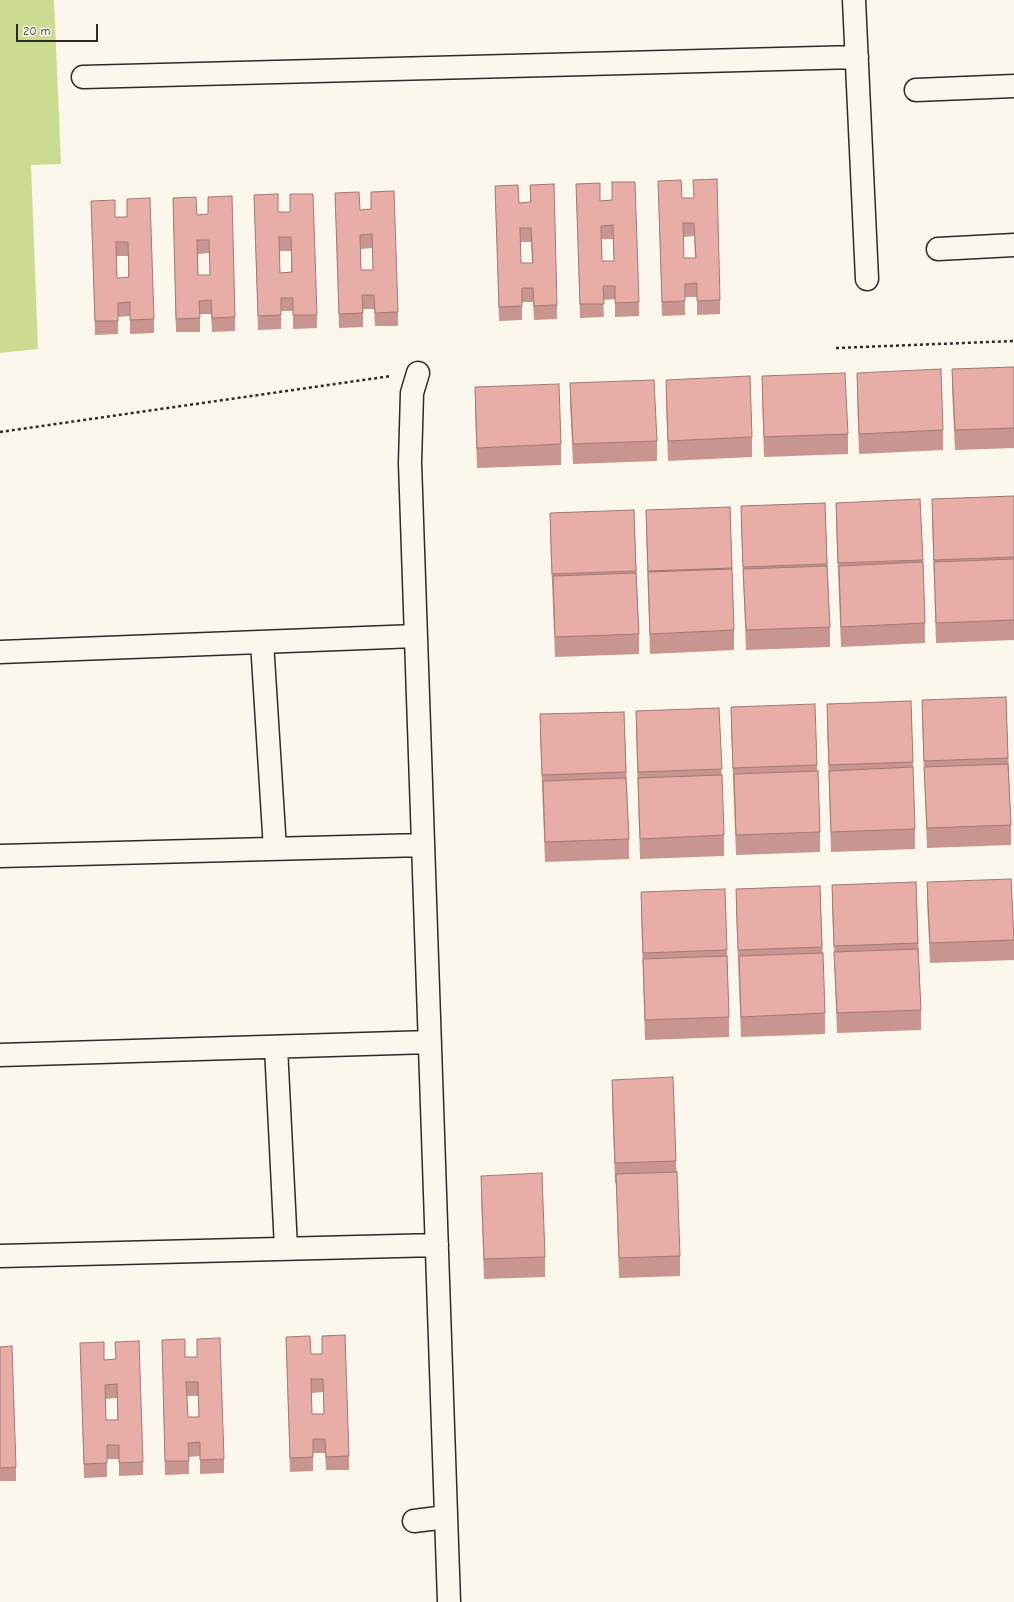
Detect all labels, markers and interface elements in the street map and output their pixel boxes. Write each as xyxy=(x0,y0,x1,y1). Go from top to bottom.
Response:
scale bar xyxy=(18,16,100,42)
text: 20 m xyxy=(23,24,51,38)

